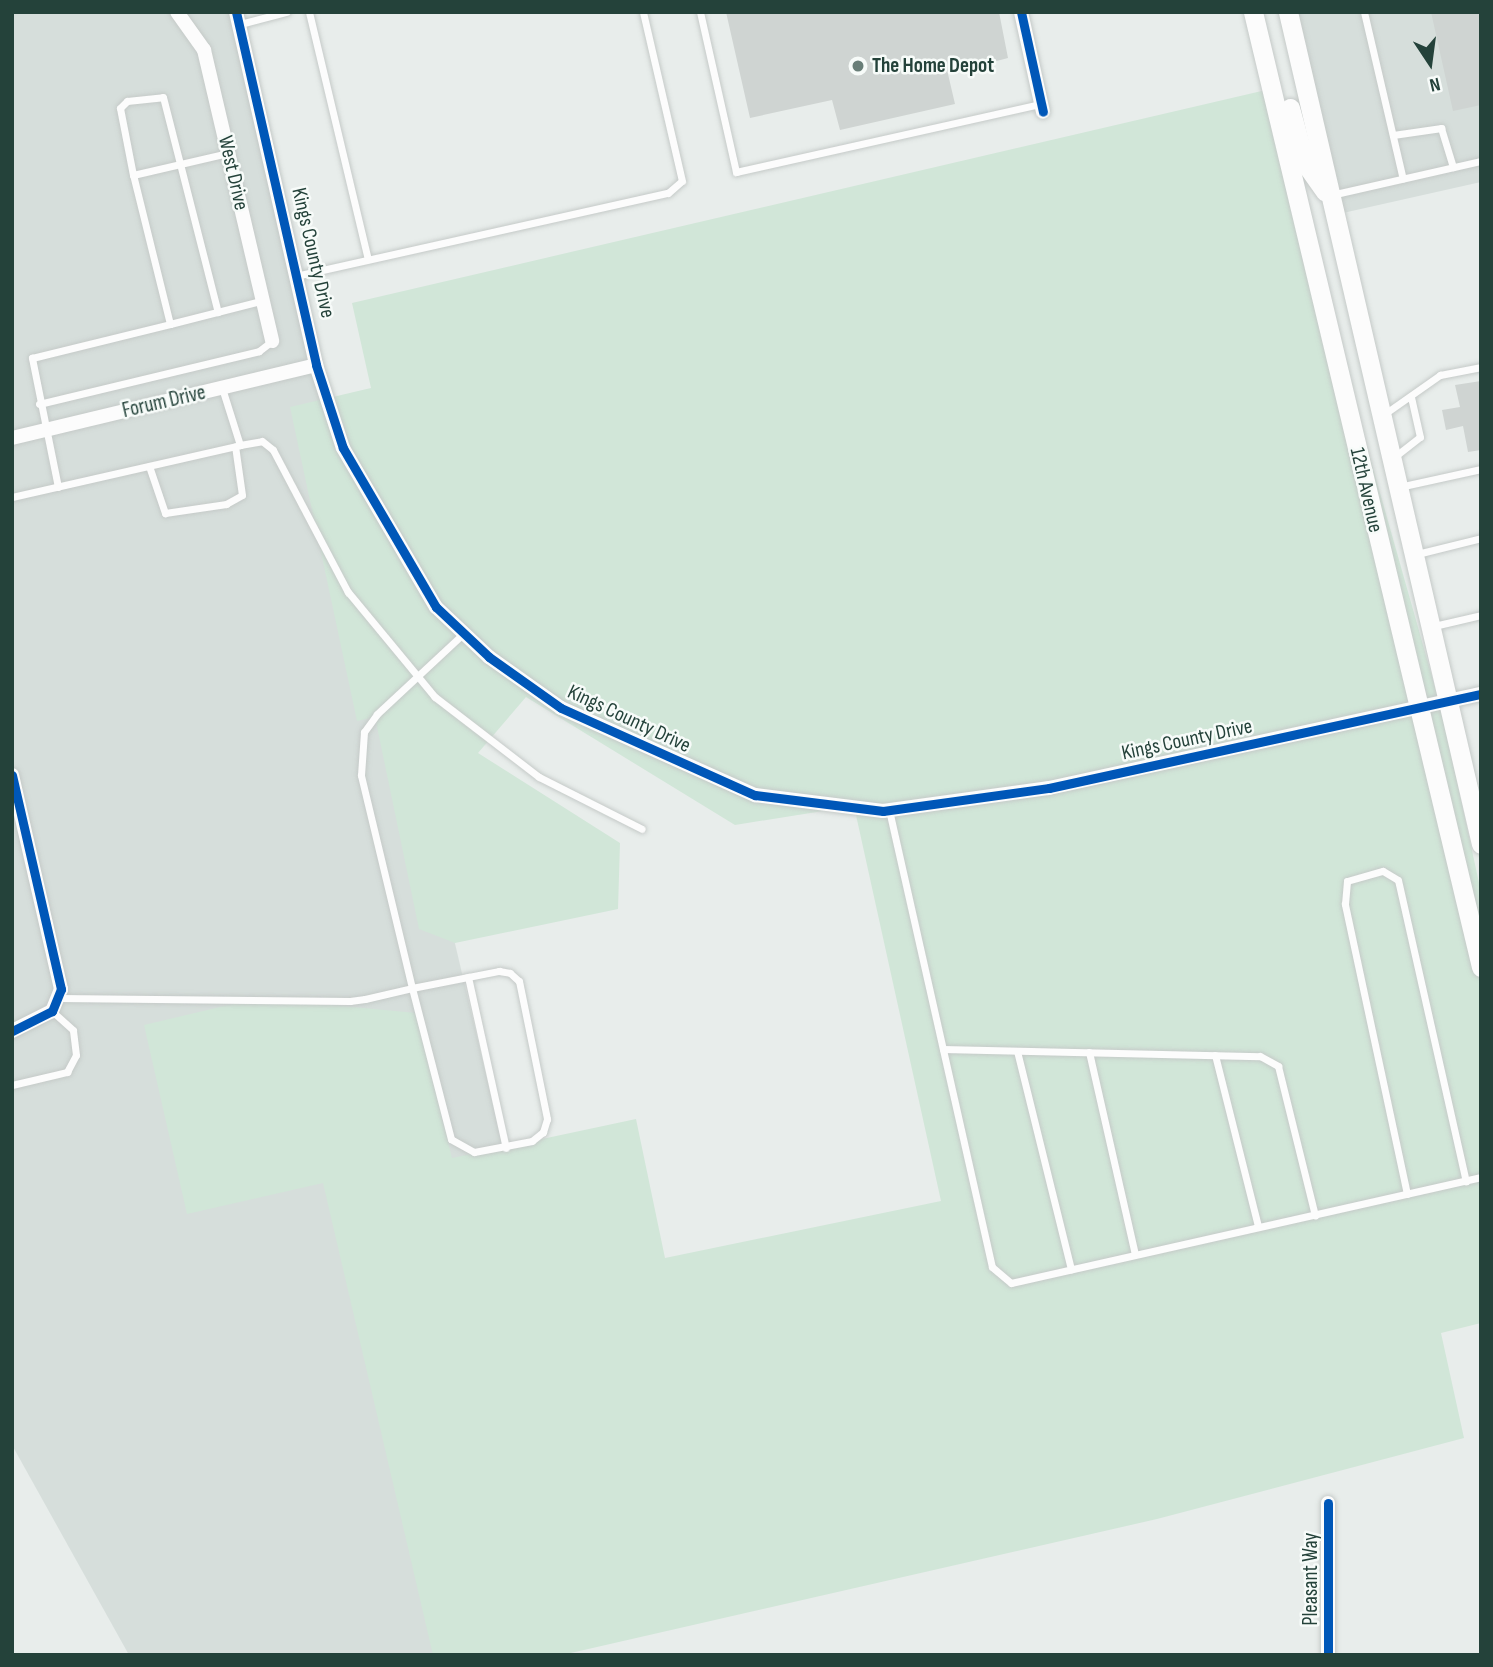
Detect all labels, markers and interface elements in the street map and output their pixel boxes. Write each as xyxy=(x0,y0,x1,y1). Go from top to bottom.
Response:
north arrow xyxy=(1395,28,1465,98)
place label: The Home Depot xyxy=(872,53,994,79)
marker: The Home Depot xyxy=(850,58,866,74)
text: N xyxy=(1427,72,1442,96)
street label: West Drive xyxy=(212,133,254,213)
street label: Kings County Drive xyxy=(286,185,340,321)
street label: Forum Drive xyxy=(120,380,208,424)
street label: 12th Avenue xyxy=(1344,445,1388,535)
street label: Kings County Drive xyxy=(563,680,695,758)
street label: Kings County Drive xyxy=(1119,714,1255,766)
street label: Pleasant Way xyxy=(1298,1533,1324,1625)

